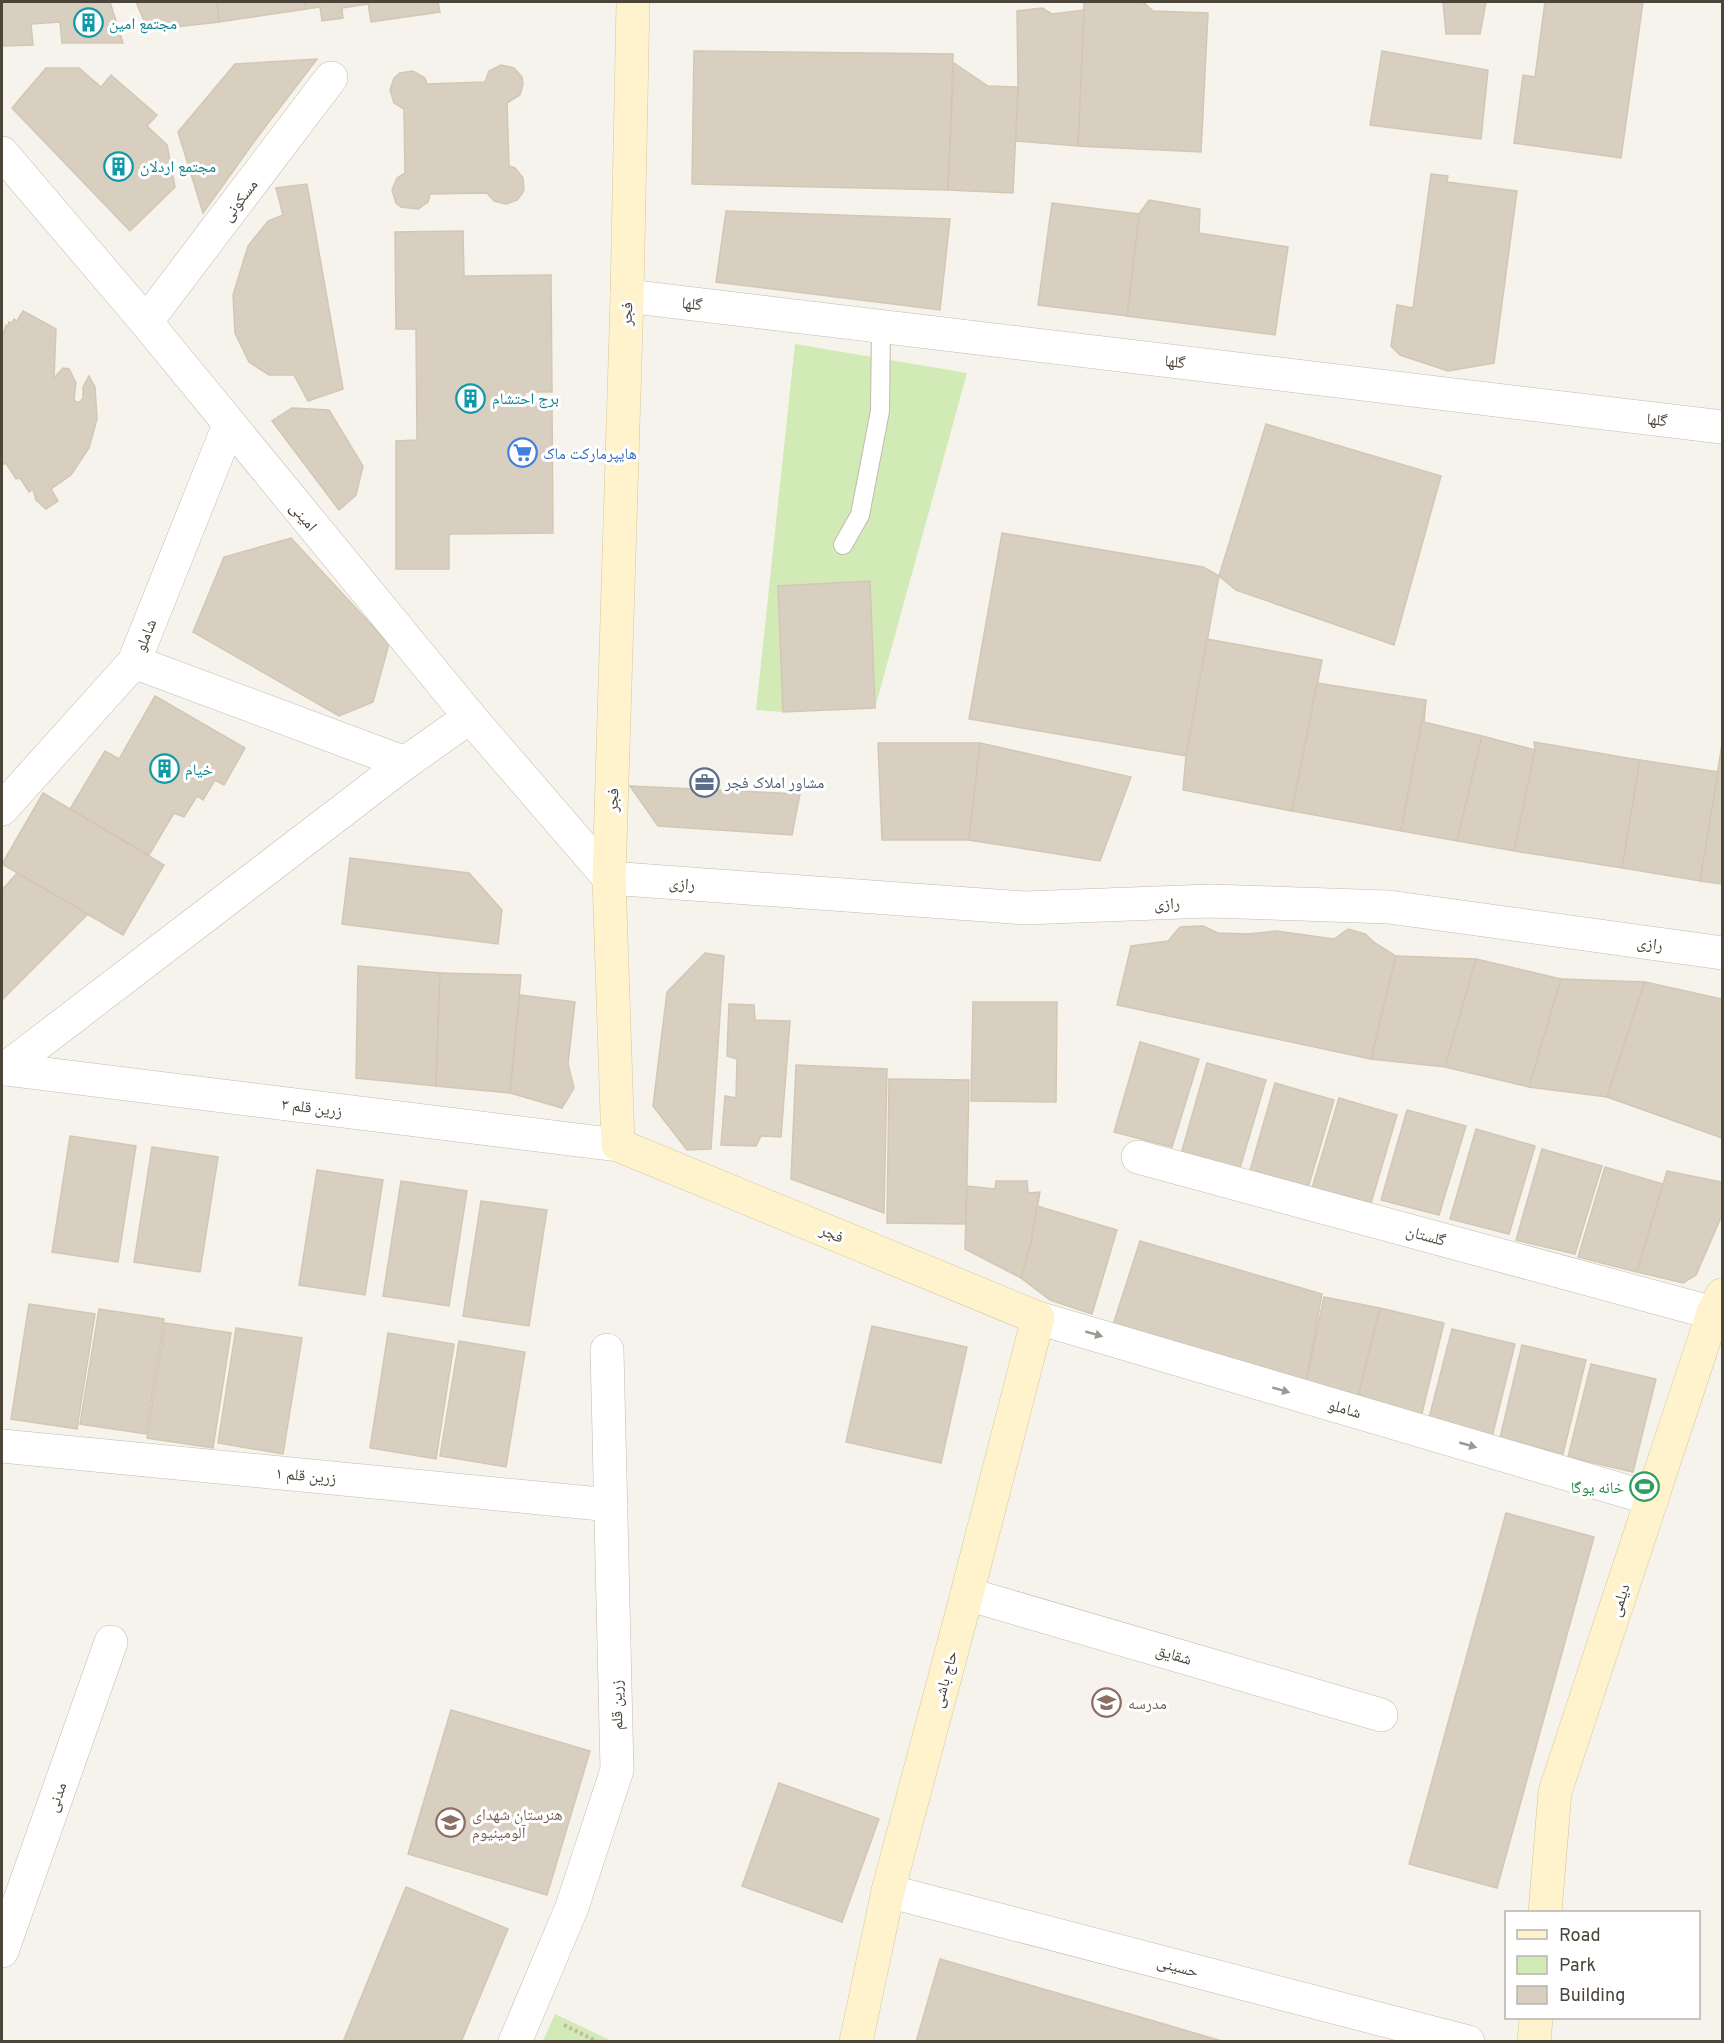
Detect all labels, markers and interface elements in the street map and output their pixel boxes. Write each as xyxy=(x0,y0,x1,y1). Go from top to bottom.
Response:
building icon: مجتمع امین xyxy=(72,7,104,39)
place label: مجتمع امین xyxy=(109,15,177,35)
building icon: مجتمع اردلان xyxy=(103,150,135,182)
place label: مجتمع اردلان xyxy=(140,158,216,178)
street label: مسکونی xyxy=(218,176,263,226)
street label: گلها xyxy=(680,294,704,316)
street label: فجر xyxy=(618,302,638,327)
street label: گلها xyxy=(1163,352,1187,374)
building icon: برج احتشام xyxy=(455,382,487,414)
place label: برج احتشام xyxy=(492,390,559,410)
street label: گلها xyxy=(1645,410,1669,432)
supermarket icon: هایپرمارکت ماک xyxy=(506,437,538,469)
place label: هایپرمارکت ماک xyxy=(543,445,637,465)
street label: امینی xyxy=(284,498,321,536)
street label: شاملو xyxy=(131,617,162,655)
building icon: خیام xyxy=(148,753,180,785)
place label: خیام xyxy=(185,761,213,781)
office icon: مشاور املاک فجر xyxy=(688,766,720,798)
place label: مشاور املاک فجر xyxy=(724,774,824,794)
street label: فجر xyxy=(604,788,624,813)
street label: رازی xyxy=(668,874,696,896)
street label: رازی xyxy=(1154,895,1180,915)
street label: رازی xyxy=(1635,933,1664,957)
street label: زرین قلم ۳ xyxy=(280,1095,343,1123)
street label: فجر xyxy=(816,1221,846,1249)
street label: گلستان xyxy=(1403,1222,1448,1252)
one-way arrow xyxy=(1085,1330,1103,1339)
one-way arrow xyxy=(1272,1386,1290,1395)
street label: شاملو xyxy=(1326,1396,1363,1424)
one-way arrow xyxy=(1459,1441,1477,1450)
street label: زرین قلم ۱ xyxy=(275,1464,337,1490)
sports icon: خانه یوگا xyxy=(1629,1471,1661,1503)
place label: خانه یوگا xyxy=(1571,1479,1624,1499)
street label: دیلمی xyxy=(1606,1582,1636,1620)
street label: شقایق xyxy=(1153,1641,1194,1671)
street label: حاج باشی xyxy=(929,1649,963,1710)
street label: زرین قلم xyxy=(608,1680,628,1730)
school or university icon: مدرسه xyxy=(1091,1687,1123,1719)
place label: مدرسه xyxy=(1128,1695,1167,1715)
street label: مدنی xyxy=(44,1780,72,1815)
place label: هنرستان شهدای آلومینیوم xyxy=(472,1806,563,1844)
school or university icon: هنرستان شهدای آلومینیوم xyxy=(435,1807,467,1839)
legend xyxy=(1505,1911,1700,2019)
text: Road xyxy=(1559,1925,1601,1948)
street label: حسینی xyxy=(1155,1953,1200,1983)
text: Park xyxy=(1559,1955,1596,1978)
text: Building xyxy=(1559,1985,1625,2008)

